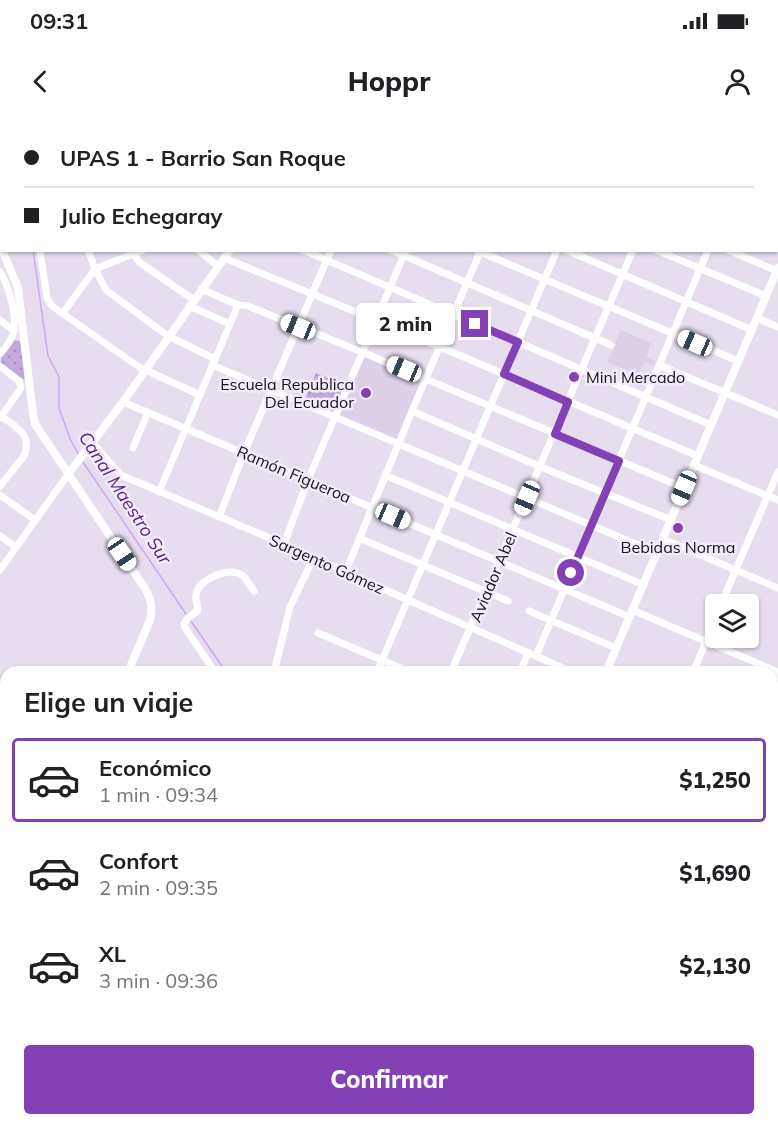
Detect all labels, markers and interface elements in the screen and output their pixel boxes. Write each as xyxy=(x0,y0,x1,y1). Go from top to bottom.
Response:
text: 09:31 xyxy=(30,7,88,35)
text: Hoppr xyxy=(348,64,430,98)
icon: back xyxy=(24,65,57,98)
icon: person xyxy=(721,65,754,98)
text: UPAS 1 - Barrio San Roque xyxy=(60,144,346,172)
text: Julio Echegaray xyxy=(60,202,222,230)
callout: 2 min xyxy=(355,303,454,345)
route end xyxy=(461,310,488,337)
text: 2 min xyxy=(379,311,432,336)
car xyxy=(278,312,318,342)
car xyxy=(675,327,715,359)
car xyxy=(384,354,424,384)
place label: Mini Mercado xyxy=(586,367,685,387)
marker: Mini Mercado xyxy=(567,370,581,384)
place label: Escuela Republica Del Ecuador xyxy=(220,374,354,412)
marker: Escuela Republica Del Ecuador xyxy=(359,386,373,400)
water label: Canal Maestro Sur xyxy=(74,427,178,570)
street label: Ramón Figueroa xyxy=(234,441,354,507)
car xyxy=(669,468,699,508)
car xyxy=(512,478,542,518)
car xyxy=(373,501,413,531)
marker: Bebidas Norma xyxy=(671,521,685,535)
street label: Aviador Abel xyxy=(465,529,521,625)
street label: Sargento Gómez xyxy=(266,530,388,598)
car xyxy=(104,534,140,574)
place label: Bebidas Norma xyxy=(621,537,735,557)
route start xyxy=(557,559,584,586)
map controls xyxy=(705,594,759,648)
button: layers xyxy=(705,594,759,648)
text: Elige un viaje xyxy=(24,685,193,719)
icon: car xyxy=(27,753,81,807)
text: Económico xyxy=(99,754,212,782)
text: $1,250 xyxy=(679,766,751,794)
text: 1 min · 09:34 xyxy=(99,782,218,807)
icon: car xyxy=(27,846,81,900)
text: Confort xyxy=(99,847,178,875)
text: $1,690 xyxy=(679,859,751,887)
text: 2 min · 09:35 xyxy=(99,875,218,900)
icon: car xyxy=(27,939,81,993)
text: XL xyxy=(99,940,126,968)
text: $2,130 xyxy=(679,952,751,980)
text: 3 min · 09:36 xyxy=(99,968,218,993)
button: Confirmar xyxy=(24,1045,754,1114)

